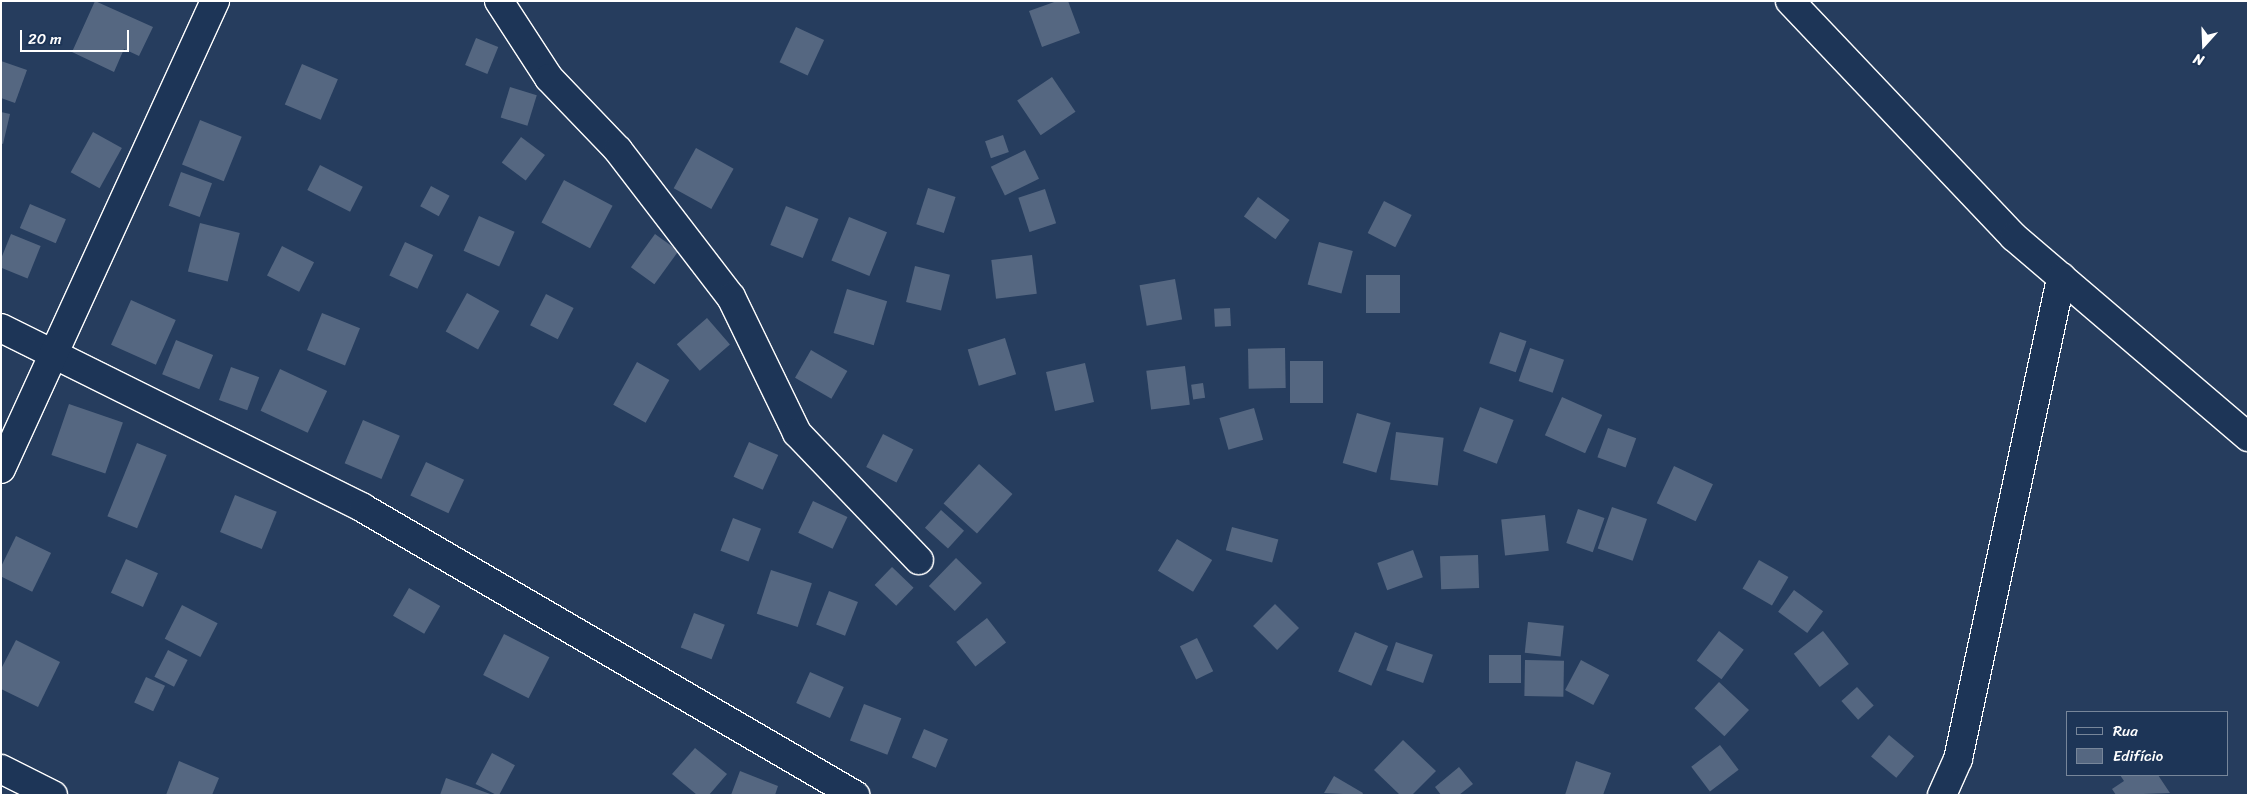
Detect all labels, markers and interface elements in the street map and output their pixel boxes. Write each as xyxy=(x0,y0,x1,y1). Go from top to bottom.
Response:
scale bar xyxy=(22,20,131,52)
north arrow xyxy=(2179,20,2229,70)
text: 20 m xyxy=(28,26,62,52)
text: N xyxy=(2190,46,2208,73)
legend xyxy=(2066,711,2229,776)
text: Rua xyxy=(2113,718,2138,744)
text: Edifício xyxy=(2113,743,2163,769)

